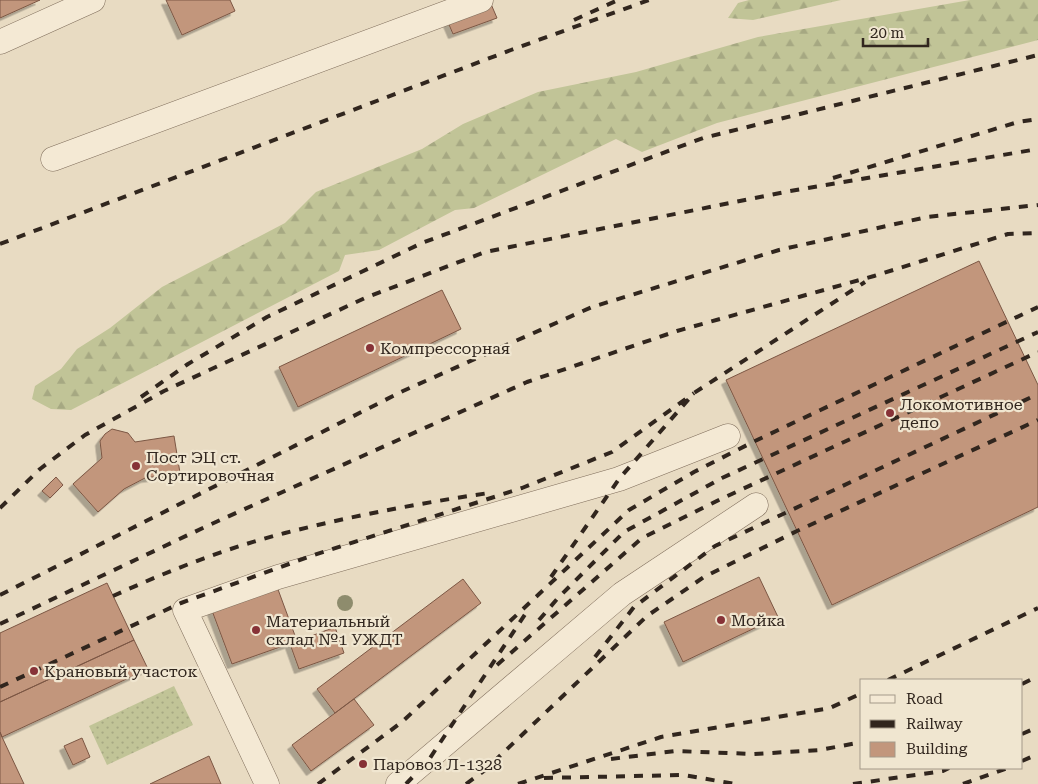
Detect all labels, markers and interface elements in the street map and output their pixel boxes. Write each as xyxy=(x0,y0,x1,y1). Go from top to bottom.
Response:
scale bar xyxy=(863,15,928,47)
text: 20 m xyxy=(870,24,905,42)
place label: Компрессорная xyxy=(380,339,510,358)
marker: Компрессорная xyxy=(364,342,376,354)
place label: Локомотивное депо xyxy=(900,395,1023,432)
marker: Локомотивное депо xyxy=(884,407,896,419)
place label: Пост ЭЦ ст. Сортировочная xyxy=(146,448,274,485)
marker: Пост ЭЦ ст. Сортировочная xyxy=(130,460,142,472)
place label: Мойка xyxy=(731,611,785,630)
place label: Материальный склад №1 УЖДТ xyxy=(266,612,403,649)
marker: Мойка xyxy=(715,614,727,626)
marker: Материальный склад №1 УЖДТ xyxy=(250,624,262,636)
place label: Крановый участок xyxy=(44,662,198,681)
marker: Крановый участок xyxy=(28,665,40,677)
legend xyxy=(860,679,1023,769)
text: Road xyxy=(906,690,943,708)
text: Railway xyxy=(906,715,963,733)
text: Building xyxy=(906,740,968,758)
place label: Паровоз Л-1328 xyxy=(373,755,502,774)
marker: Паровоз Л-1328 xyxy=(357,758,369,770)

